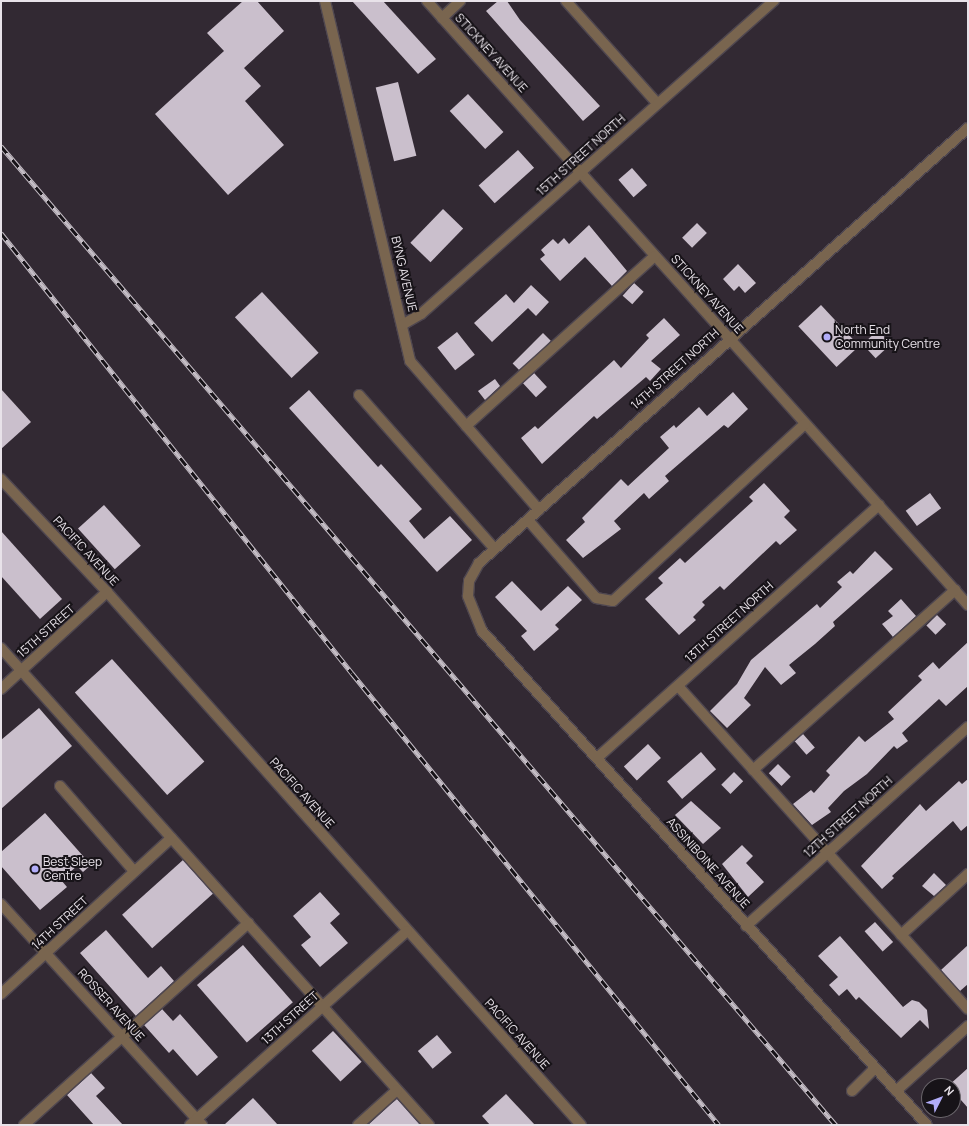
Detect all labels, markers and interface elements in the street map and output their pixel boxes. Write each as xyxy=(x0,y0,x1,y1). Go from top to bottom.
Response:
street label: STICKNEY AVENUE xyxy=(452,10,530,96)
street label: 15TH STREET NORTH xyxy=(534,111,628,199)
street label: BYNG AVENUE xyxy=(388,235,420,313)
street label: STICKNEY AVENUE xyxy=(668,251,746,337)
place label: North End Community Centre xyxy=(835,323,940,351)
street label: 14TH STREET NORTH xyxy=(628,326,722,412)
marker: North End Community Centre xyxy=(822,332,832,342)
street label: PACIFIC AVENUE xyxy=(50,513,122,589)
street label: 13TH STREET NORTH xyxy=(682,578,776,666)
street label: 15TH STREET xyxy=(14,601,78,661)
street label: PACIFIC AVENUE xyxy=(267,755,337,831)
street label: 12TH STREET NORTH xyxy=(801,773,895,861)
street label: ASSINIBOINE AVENUE xyxy=(664,815,752,911)
place label: Best Sleep Centre xyxy=(43,855,102,883)
marker: Best Sleep Centre xyxy=(30,864,40,874)
street label: 14TH STREET xyxy=(29,893,91,953)
street label: ROSSER AVENUE xyxy=(75,966,147,1044)
street label: 13TH STREET xyxy=(258,989,322,1047)
street label: PACIFIC AVENUE xyxy=(482,996,552,1072)
north arrow xyxy=(921,1078,961,1118)
text: N xyxy=(941,1082,958,1098)

